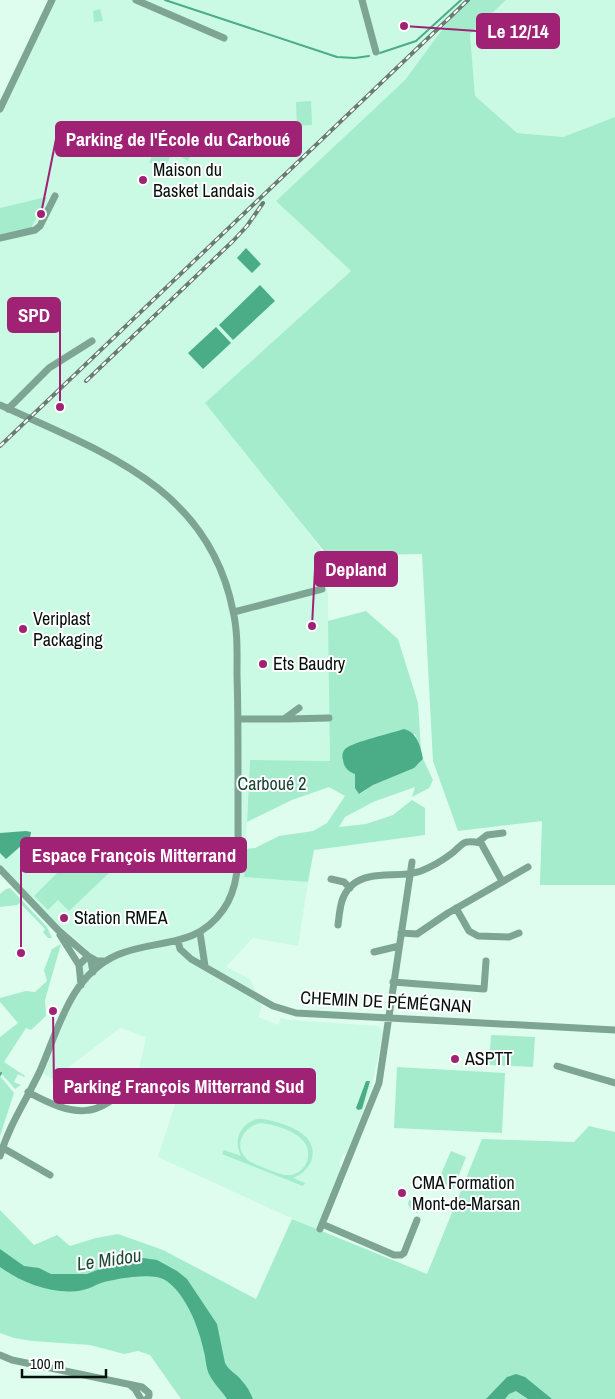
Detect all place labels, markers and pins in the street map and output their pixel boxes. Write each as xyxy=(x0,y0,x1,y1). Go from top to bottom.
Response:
callout: Le 12/14 xyxy=(477,14,559,48)
callout: Parking de l'École du Carboué xyxy=(56,122,301,156)
place label: Maison du Basket Landais xyxy=(153,157,255,203)
marker: Maison du Basket Landais xyxy=(137,174,149,186)
callout: SPD xyxy=(8,298,60,332)
callout: Depland xyxy=(315,552,397,586)
place label: Veriplast Packaging xyxy=(33,606,104,652)
marker: Veriplast Packaging xyxy=(17,623,29,635)
place label: Ets Baudry xyxy=(273,651,346,676)
marker: Ets Baudry xyxy=(257,658,269,670)
callout: Espace François Mitterrand xyxy=(21,838,246,872)
place label: Station RMEA xyxy=(74,905,168,930)
marker: Station RMEA xyxy=(58,912,70,924)
place label: ASPTT xyxy=(464,1046,513,1071)
marker: ASPTT xyxy=(449,1053,461,1065)
callout: Parking François Mitterrand Sud xyxy=(54,1069,315,1103)
place label: CMA Formation Mont-de-Marsan xyxy=(412,1170,520,1216)
marker: CMA Formation Mont-de-Marsan xyxy=(396,1187,408,1199)

